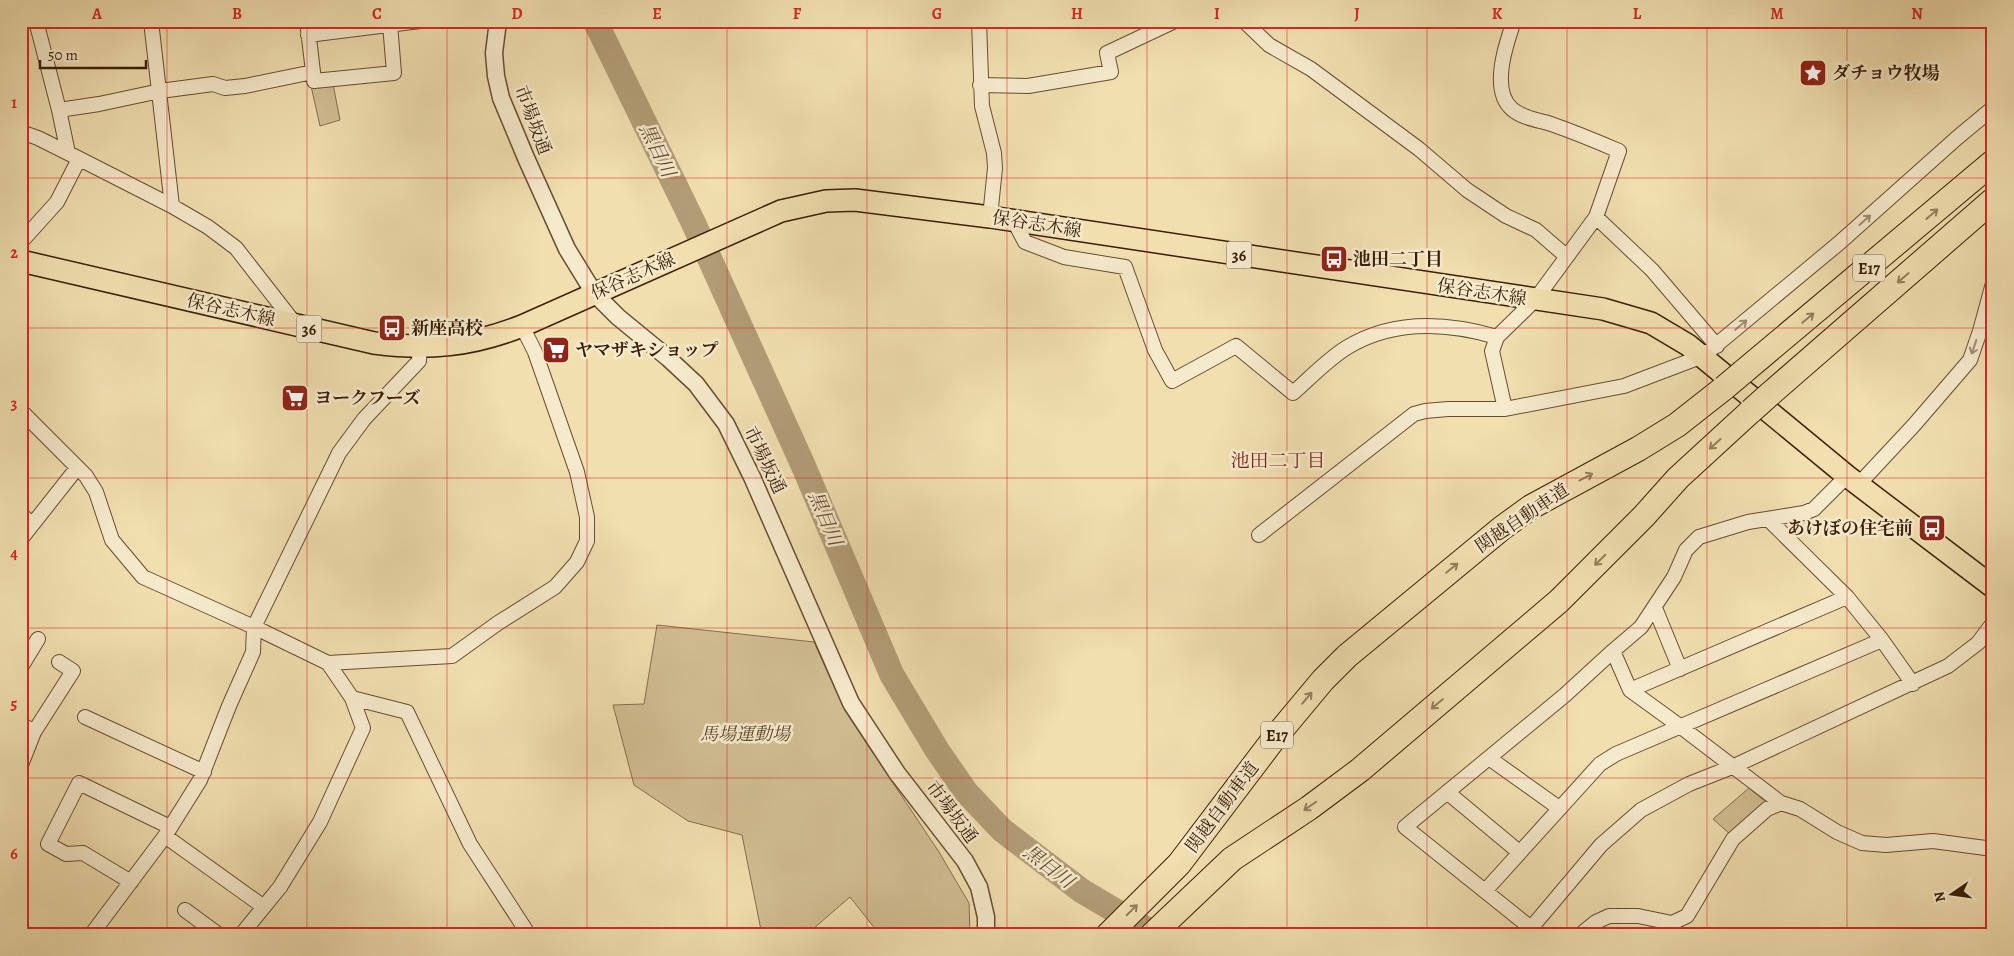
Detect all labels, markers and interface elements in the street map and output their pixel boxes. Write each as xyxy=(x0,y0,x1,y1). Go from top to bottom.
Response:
text: A xyxy=(91,3,103,25)
text: B xyxy=(232,3,242,25)
text: C xyxy=(372,3,382,25)
text: D xyxy=(511,3,523,25)
text: E xyxy=(652,3,662,25)
text: F xyxy=(793,3,802,25)
text: G xyxy=(932,3,942,25)
text: H xyxy=(1071,3,1083,25)
text: I xyxy=(1214,3,1220,25)
text: J xyxy=(1354,3,1360,25)
text: K xyxy=(1492,3,1503,25)
text: L xyxy=(1633,3,1642,25)
text: M xyxy=(1770,3,1784,25)
text: N xyxy=(1911,3,1923,25)
scale bar xyxy=(40,38,146,70)
text: 50 m xyxy=(48,45,78,65)
place icon: ダチョウ牧場 xyxy=(1798,58,1828,88)
place label: ダチョウ牧場 xyxy=(1832,61,1939,85)
street label: 市場坂通 xyxy=(509,82,557,158)
text: 1 xyxy=(11,92,17,114)
water label: 黒目川 xyxy=(633,119,682,184)
street label: 保谷志木線 xyxy=(991,205,1083,243)
one-way arrow xyxy=(1926,208,1939,220)
one-way arrow xyxy=(1858,214,1871,226)
text: 2 xyxy=(10,242,18,264)
road number: 36 xyxy=(1226,242,1252,268)
bus stop icon: 池田二丁目 xyxy=(1319,244,1349,274)
street label: 保谷志木線 xyxy=(587,247,679,305)
place label: 池田二丁目 xyxy=(1353,247,1443,271)
road number: E17 xyxy=(1853,254,1885,282)
one-way arrow xyxy=(1897,272,1910,283)
street label: 保谷志木線 xyxy=(1436,273,1528,311)
street label: 保谷志木線 xyxy=(184,288,278,332)
bus stop icon: 新座高校 xyxy=(377,313,407,343)
one-way arrow xyxy=(1801,313,1814,324)
road number: 36 xyxy=(296,316,322,342)
place label: 新座高校 xyxy=(411,316,483,340)
one-way arrow xyxy=(1734,320,1747,331)
supermarket icon: ヤマザキショップ xyxy=(541,335,571,365)
place label: ヤマザキショップ xyxy=(575,338,718,362)
one-way arrow xyxy=(1969,339,1978,354)
supermarket icon: ヨークフーズ xyxy=(280,383,310,413)
place label: ヨークフーズ xyxy=(314,386,421,410)
text: 3 xyxy=(11,393,18,415)
street label: 市場坂通 xyxy=(738,422,792,498)
one-way arrow xyxy=(1708,438,1721,450)
district label: 池田二丁目 xyxy=(1230,448,1326,474)
one-way arrow xyxy=(1578,472,1593,482)
street label: 関越自動車道 xyxy=(1471,478,1573,558)
water label: 黒目川 xyxy=(802,487,849,552)
bus stop icon: あけぼの住宅前 xyxy=(1917,513,1947,543)
place label: あけぼの住宅前 xyxy=(1787,516,1913,540)
text: 4 xyxy=(10,543,18,565)
one-way arrow xyxy=(1595,553,1607,565)
one-way arrow xyxy=(1445,562,1458,573)
one-way arrow xyxy=(1302,692,1313,705)
text: 5 xyxy=(11,693,18,715)
one-way arrow xyxy=(1431,699,1444,710)
park label: 馬場運動場 xyxy=(700,722,792,746)
road number: E17 xyxy=(1261,722,1293,748)
street label: 関越自動車道 xyxy=(1180,757,1264,857)
street label: 市場坂通 xyxy=(921,776,983,848)
one-way arrow xyxy=(1304,801,1318,811)
water label: 黒目川 xyxy=(1018,839,1080,896)
text: 6 xyxy=(10,843,18,865)
north arrow xyxy=(1926,868,1976,918)
text: N xyxy=(1929,890,1950,904)
one-way arrow xyxy=(1126,904,1138,917)

